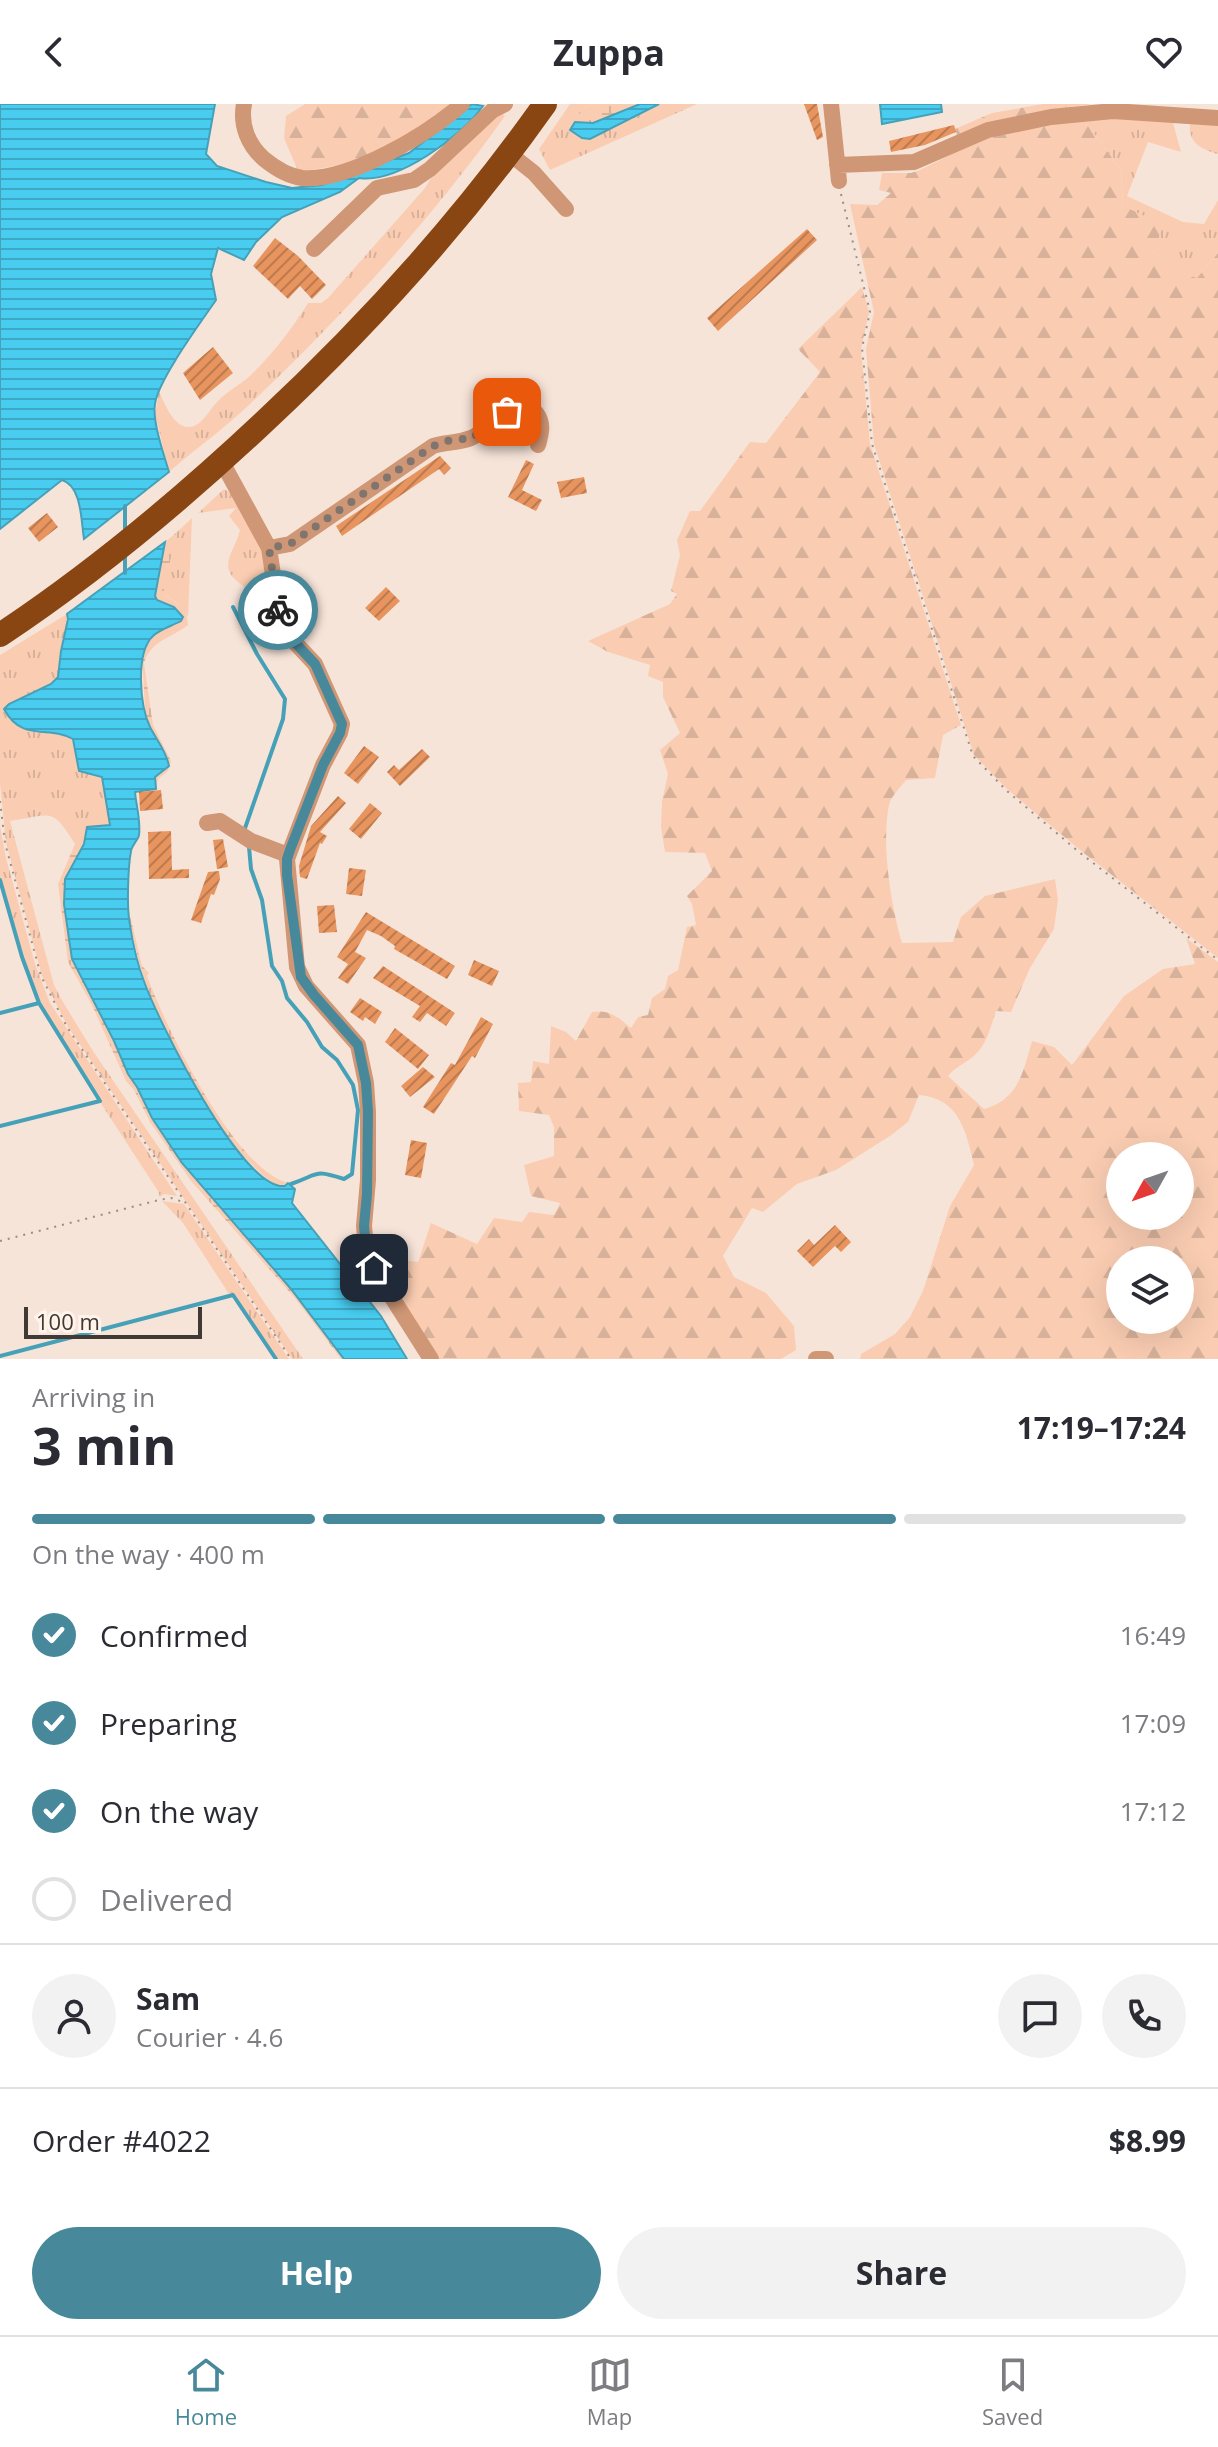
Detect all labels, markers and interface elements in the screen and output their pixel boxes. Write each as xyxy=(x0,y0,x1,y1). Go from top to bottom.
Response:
text: Zuppa xyxy=(553,28,665,77)
icon: back xyxy=(32,30,76,74)
icon: heart xyxy=(1142,30,1186,74)
pin xyxy=(473,378,541,446)
icon: bag xyxy=(485,390,529,434)
courier xyxy=(238,570,318,650)
icon: bike xyxy=(256,588,300,632)
north arrow xyxy=(1106,1142,1194,1230)
map controls xyxy=(1106,1142,1194,1334)
pin xyxy=(340,1234,408,1302)
icon: home xyxy=(352,1246,396,1290)
button: layers xyxy=(1106,1246,1194,1334)
scale bar xyxy=(24,1303,202,1339)
text: 100 m xyxy=(36,1306,100,1336)
text: Arriving in xyxy=(32,1379,155,1415)
text: 17:19–17:24 xyxy=(1017,1407,1186,1448)
text: 3 min xyxy=(32,1409,176,1480)
text: On the way · 400 m xyxy=(32,1536,265,1572)
icon: check xyxy=(32,1613,76,1657)
text: Confirmed xyxy=(100,1615,248,1656)
text: 16:49 xyxy=(1120,1617,1186,1653)
icon: check xyxy=(32,1701,76,1745)
text: Preparing xyxy=(100,1703,237,1744)
text: 17:09 xyxy=(1120,1705,1186,1741)
icon: check xyxy=(32,1789,76,1833)
text: On the way xyxy=(100,1791,258,1832)
text: 17:12 xyxy=(1120,1793,1186,1829)
text: Delivered xyxy=(100,1879,233,1920)
button: person xyxy=(32,1974,116,2058)
button: chat xyxy=(998,1974,1082,2058)
button: phone xyxy=(1102,1974,1186,2058)
text: Sam xyxy=(136,1978,200,2019)
text: Courier · 4.6 xyxy=(136,2019,283,2055)
text: Order #4022 xyxy=(32,2120,211,2161)
text: $8.99 xyxy=(1109,2120,1186,2161)
button: Help xyxy=(32,2227,601,2319)
button: Share xyxy=(617,2227,1186,2319)
tab: Home xyxy=(175,2353,237,2431)
tab: Map xyxy=(587,2353,632,2431)
tab: Saved xyxy=(982,2353,1043,2431)

